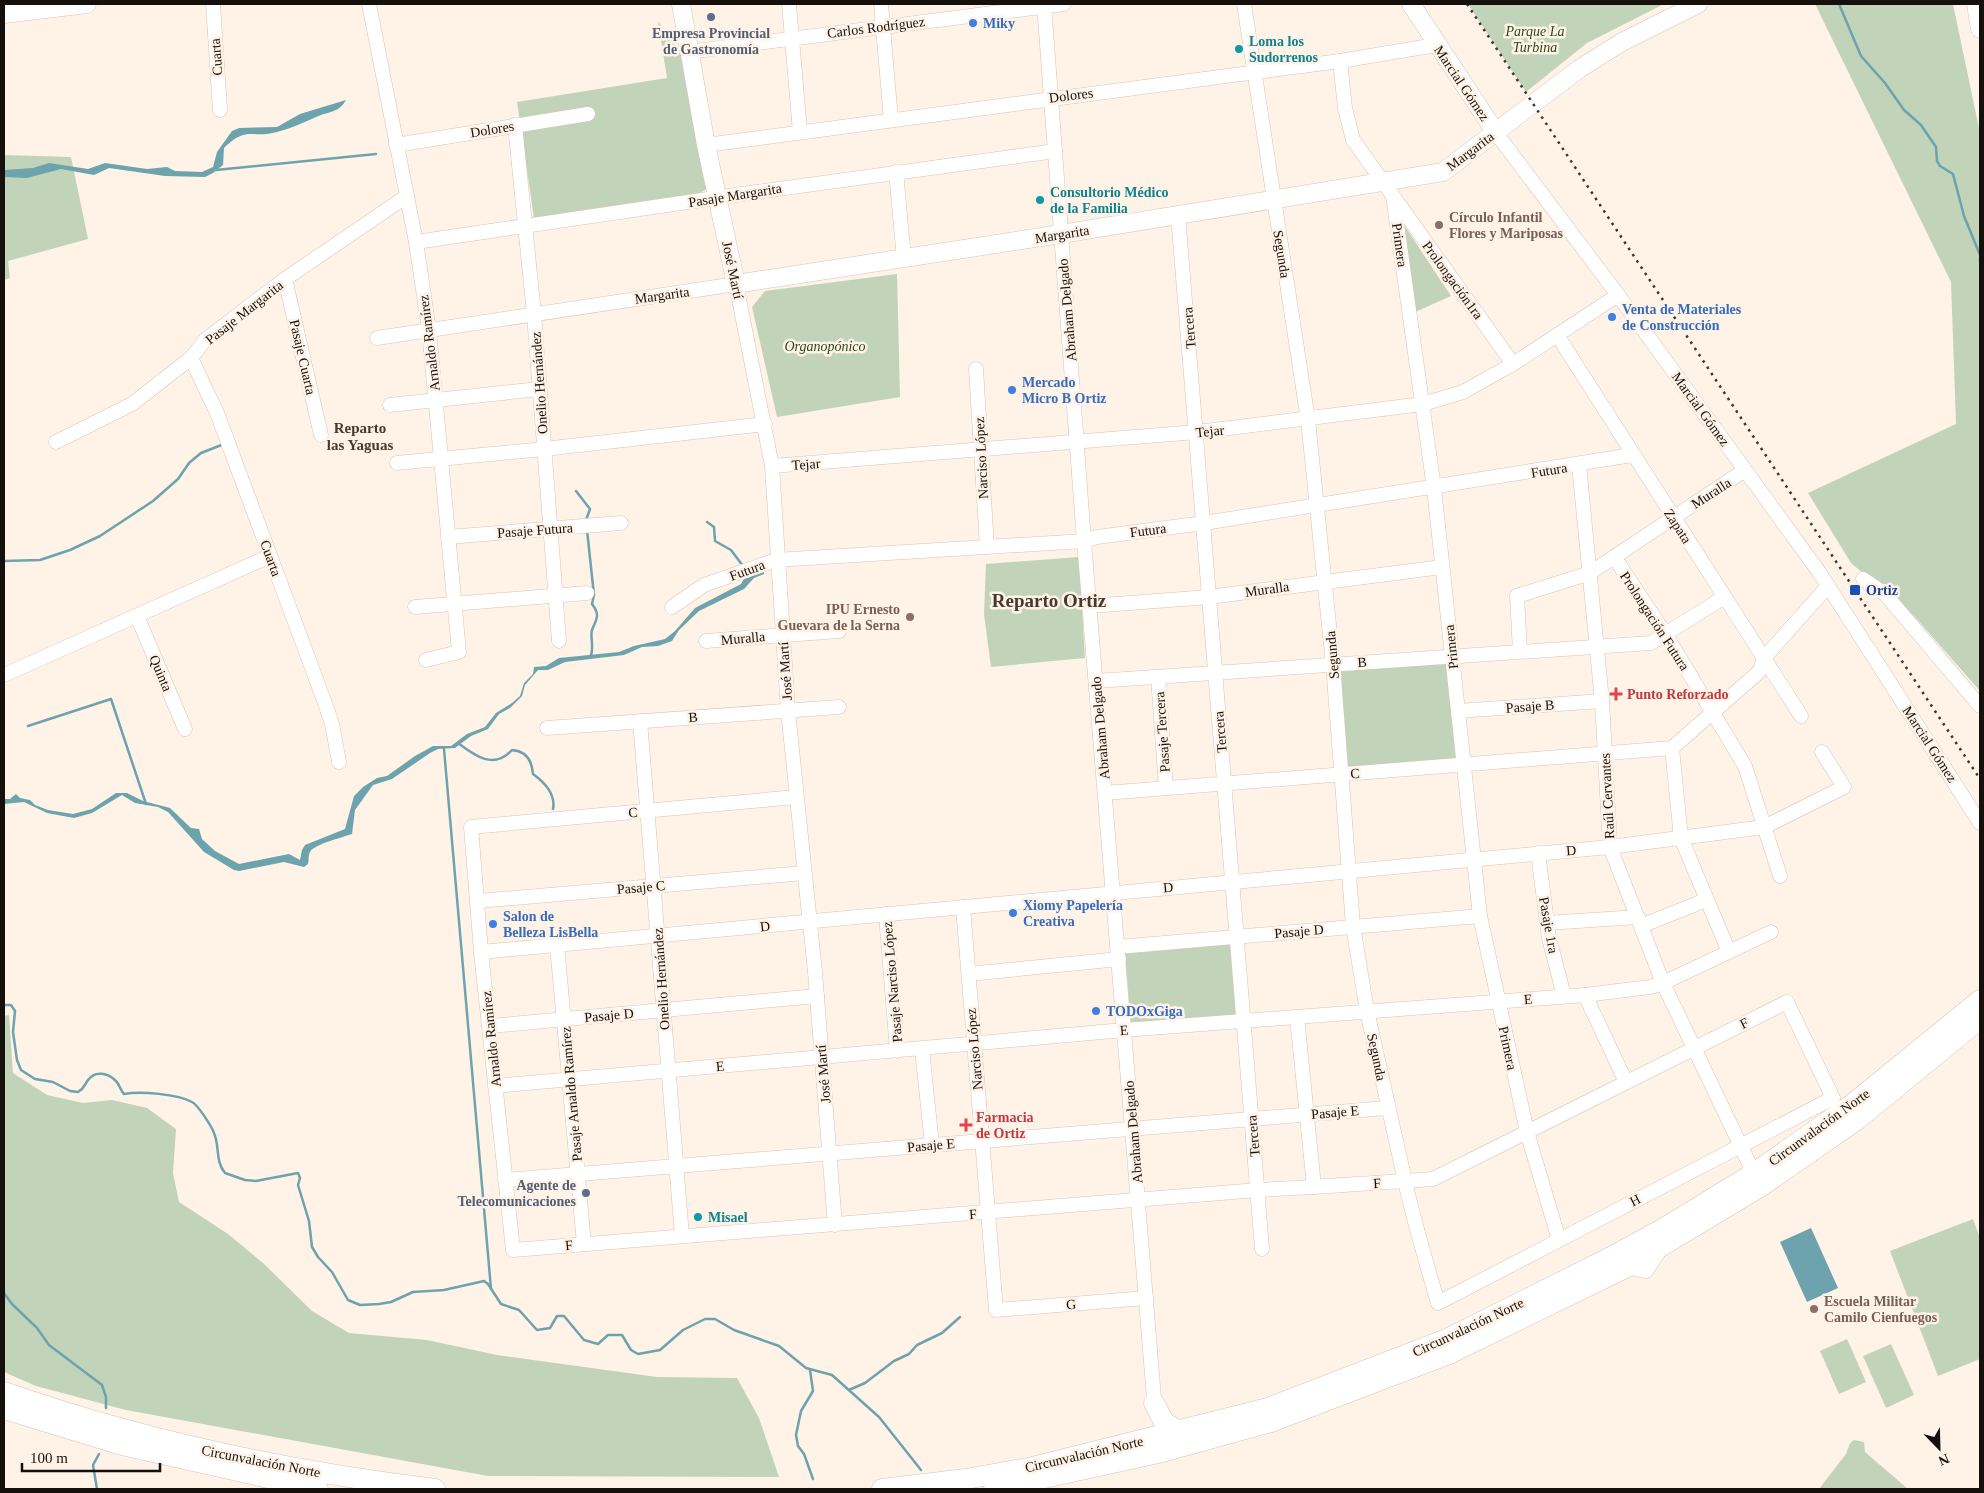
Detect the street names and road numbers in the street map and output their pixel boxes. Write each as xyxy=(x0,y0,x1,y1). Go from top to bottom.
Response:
street label: Carlos Rodríguez xyxy=(826,14,926,41)
street label: Cuarta xyxy=(208,37,225,76)
street label: Marcial Gómez xyxy=(1431,43,1492,124)
street label: Dolores xyxy=(1048,85,1094,106)
street label: Dolores xyxy=(469,119,515,140)
street label: Margarita xyxy=(1444,128,1497,174)
street label: Pasaje Margarita xyxy=(687,181,784,210)
street label: Primera xyxy=(1389,222,1410,269)
street label: Margarita xyxy=(1034,223,1091,246)
street label: Segunda xyxy=(1270,229,1293,280)
street label: Prolongación1ra xyxy=(1419,238,1486,323)
street label: José Martí xyxy=(719,240,746,300)
street label: Abraham Delgado xyxy=(1056,258,1079,362)
street label: Pasaje Margarita xyxy=(203,277,287,347)
street label: Margarita xyxy=(634,284,691,307)
street label: Arnaldo Ramírez xyxy=(416,294,443,392)
street label: Tercera xyxy=(1180,306,1199,349)
street label: Pasaje Cuarta xyxy=(287,318,319,397)
street label: Onelio Hernández xyxy=(528,331,551,434)
street label: Marcial Gómez xyxy=(1669,370,1732,449)
street label: Narciso López xyxy=(972,417,991,499)
street label: Tejar xyxy=(1195,423,1225,440)
street label: Tejar xyxy=(791,456,821,473)
street label: Futura xyxy=(1530,460,1569,481)
street label: Muralla xyxy=(1689,475,1735,512)
street label: Zapata xyxy=(1661,506,1695,547)
street label: Pasaje Futura xyxy=(497,520,574,541)
street label: Futura xyxy=(1129,521,1168,540)
street label: Cuarta xyxy=(257,538,284,579)
street label: Futura xyxy=(727,557,768,584)
street label: Prolongación Futura xyxy=(1617,569,1693,674)
street label: Muralla xyxy=(1244,579,1291,600)
street label: Primera xyxy=(1442,623,1461,670)
street label: Muralla xyxy=(720,629,767,648)
street label: Segunda xyxy=(1323,630,1342,680)
street label: José Martí xyxy=(776,641,795,701)
street label: Quinta xyxy=(146,653,175,694)
street label: B xyxy=(1357,655,1367,670)
street label: Abraham Delgado xyxy=(1089,676,1112,780)
street label: Pasaje Tercera xyxy=(1152,690,1173,773)
street label: Pasaje B xyxy=(1505,697,1555,716)
street label: Marcial Gómez xyxy=(1899,704,1960,785)
street label: B xyxy=(688,710,698,725)
street label: Tercera xyxy=(1211,710,1230,753)
street label: Raúl Cervantes xyxy=(1598,753,1617,839)
street label: C xyxy=(1350,766,1360,781)
street label: C xyxy=(628,805,638,820)
street label: D xyxy=(1565,843,1577,858)
street label: Pasaje C xyxy=(616,878,666,897)
street label: D xyxy=(1162,880,1174,895)
street label: Pasaje 1ra xyxy=(1536,896,1561,955)
street label: D xyxy=(759,919,771,934)
street label: Pasaje Narciso López xyxy=(880,921,905,1043)
street label: Pasaje D xyxy=(1274,922,1324,941)
street label: Onelio Hernández xyxy=(650,927,673,1030)
street label: Arnaldo Ramírez xyxy=(479,990,504,1088)
street label: E xyxy=(1523,992,1533,1007)
street label: Pasaje D xyxy=(584,1006,634,1025)
street label: Narciso López xyxy=(963,1007,986,1090)
street label: F xyxy=(1737,1015,1751,1032)
street label: E xyxy=(1119,1023,1129,1038)
street label: Primera xyxy=(1496,1025,1520,1072)
street label: Pasaje Arnaldo Ramírez xyxy=(558,1026,585,1162)
street label: Segunda xyxy=(1364,1032,1389,1083)
street label: José Martí xyxy=(813,1044,834,1104)
street label: E xyxy=(715,1059,725,1074)
street label: Abraham Delgado xyxy=(1122,1080,1145,1184)
street label: Circunvalación Norte xyxy=(1766,1086,1873,1169)
street label: Pasaje E xyxy=(1311,1103,1360,1122)
street label: Tercera xyxy=(1244,1114,1263,1157)
street label: Pasaje E xyxy=(907,1136,956,1155)
street label: F xyxy=(1373,1176,1382,1191)
street label: H xyxy=(1627,1191,1643,1209)
street label: F xyxy=(969,1207,978,1222)
street label: F xyxy=(565,1238,574,1253)
street label: Circunvalación Norte xyxy=(1410,1295,1526,1360)
street label: G xyxy=(1065,1297,1077,1312)
street label: Circunvalación Norte xyxy=(1024,1434,1145,1475)
street label: Circunvalación Norte xyxy=(200,1443,322,1480)

